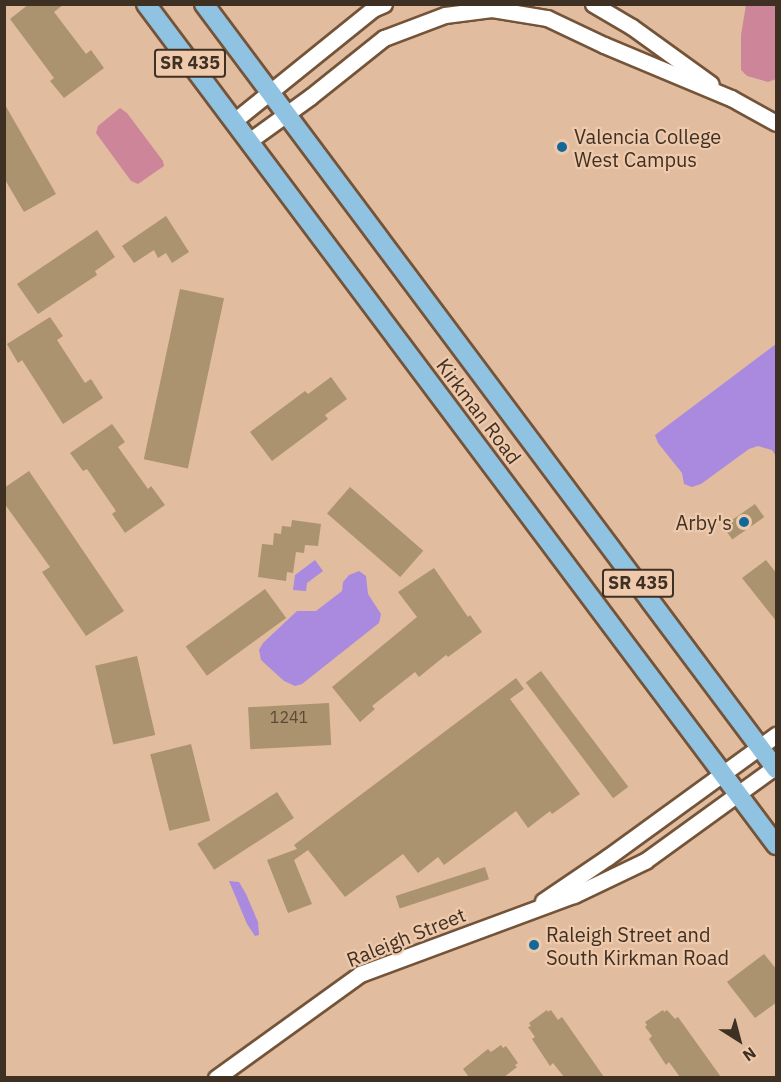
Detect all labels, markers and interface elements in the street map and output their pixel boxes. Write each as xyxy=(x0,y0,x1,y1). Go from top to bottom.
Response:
road number: SR 435 xyxy=(152,48,228,78)
place label: Valencia College West Campus xyxy=(574,124,721,171)
marker: Valencia College West Campus xyxy=(555,140,569,154)
street label: Kirkman Road xyxy=(432,354,526,468)
place label: Arby's xyxy=(675,510,732,534)
marker: Arby's xyxy=(737,515,751,529)
road number: SR 435 xyxy=(600,568,676,598)
house number: 1241 xyxy=(270,707,308,727)
street label: Raleigh Street xyxy=(343,902,469,972)
place label: Raleigh Street and South Kirkman Road xyxy=(546,922,729,969)
marker: Raleigh Street and South Kirkman Road xyxy=(527,938,541,952)
north arrow xyxy=(709,1010,769,1070)
text: N xyxy=(739,1043,760,1066)

